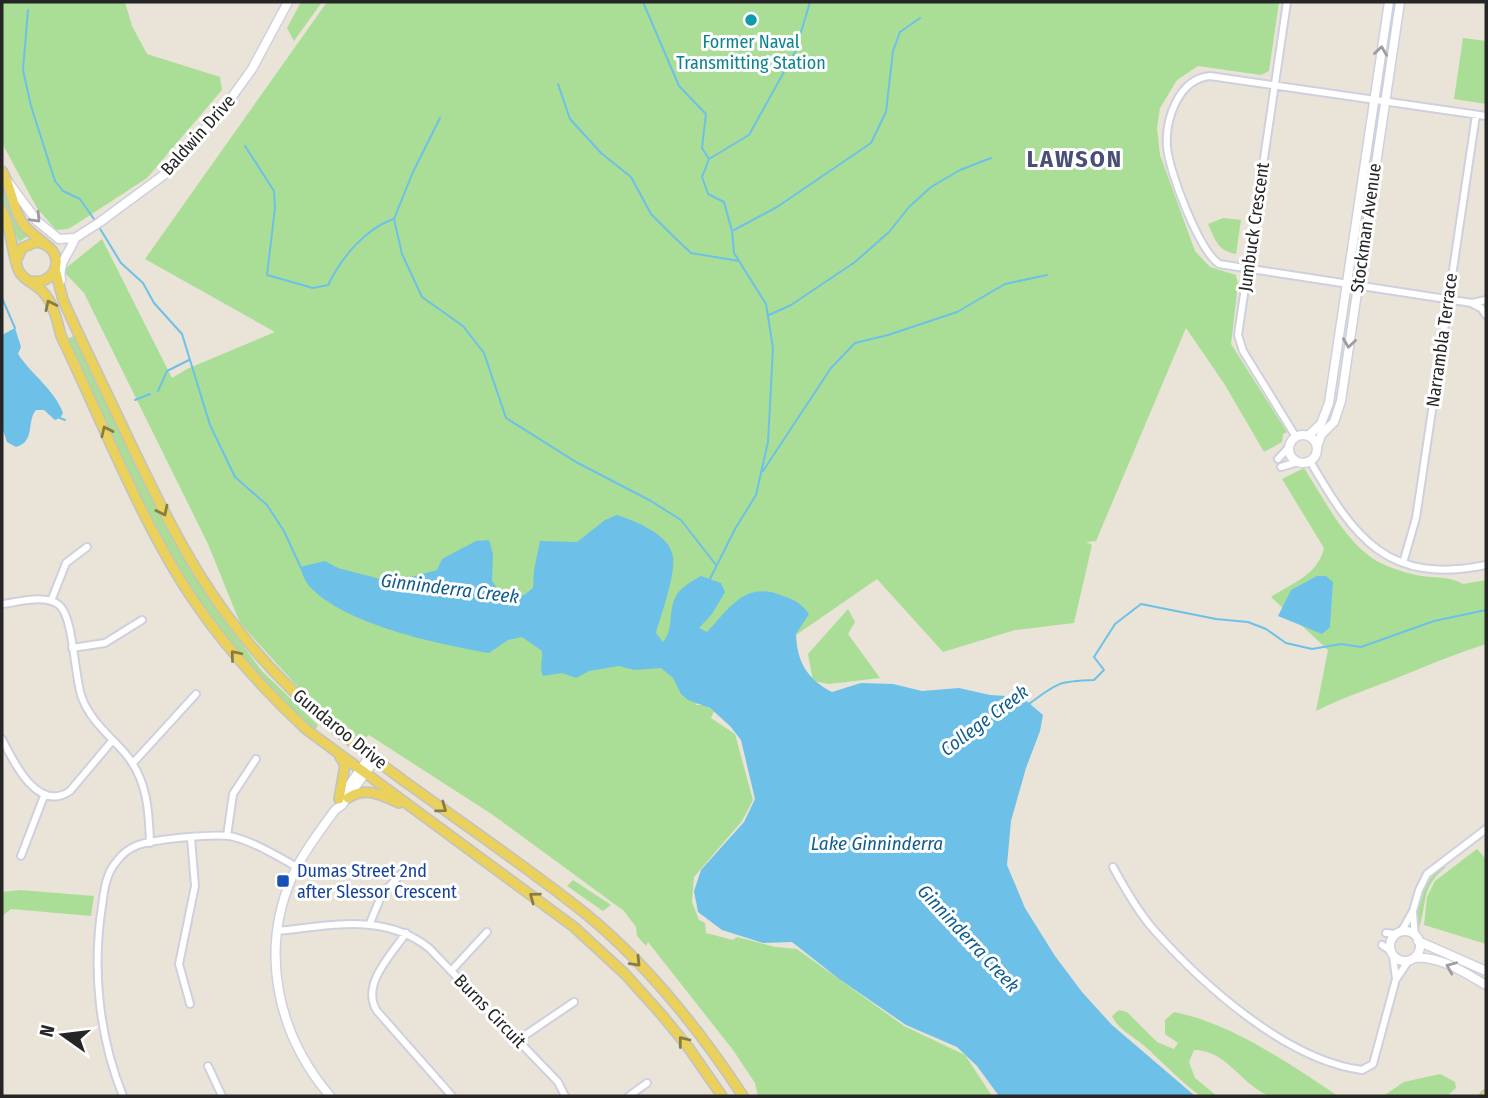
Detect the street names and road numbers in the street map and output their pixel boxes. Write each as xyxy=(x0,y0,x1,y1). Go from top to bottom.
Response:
street label: Baldwin Drive xyxy=(156,90,240,180)
street label: Jumbuck Crescent xyxy=(1234,161,1274,293)
street label: Stockman Avenue xyxy=(1346,162,1386,294)
street label: Narrambla Terrace xyxy=(1422,272,1462,408)
street label: Gundaroo Drive xyxy=(288,684,392,774)
street label: Burns Circuit xyxy=(450,970,531,1052)

